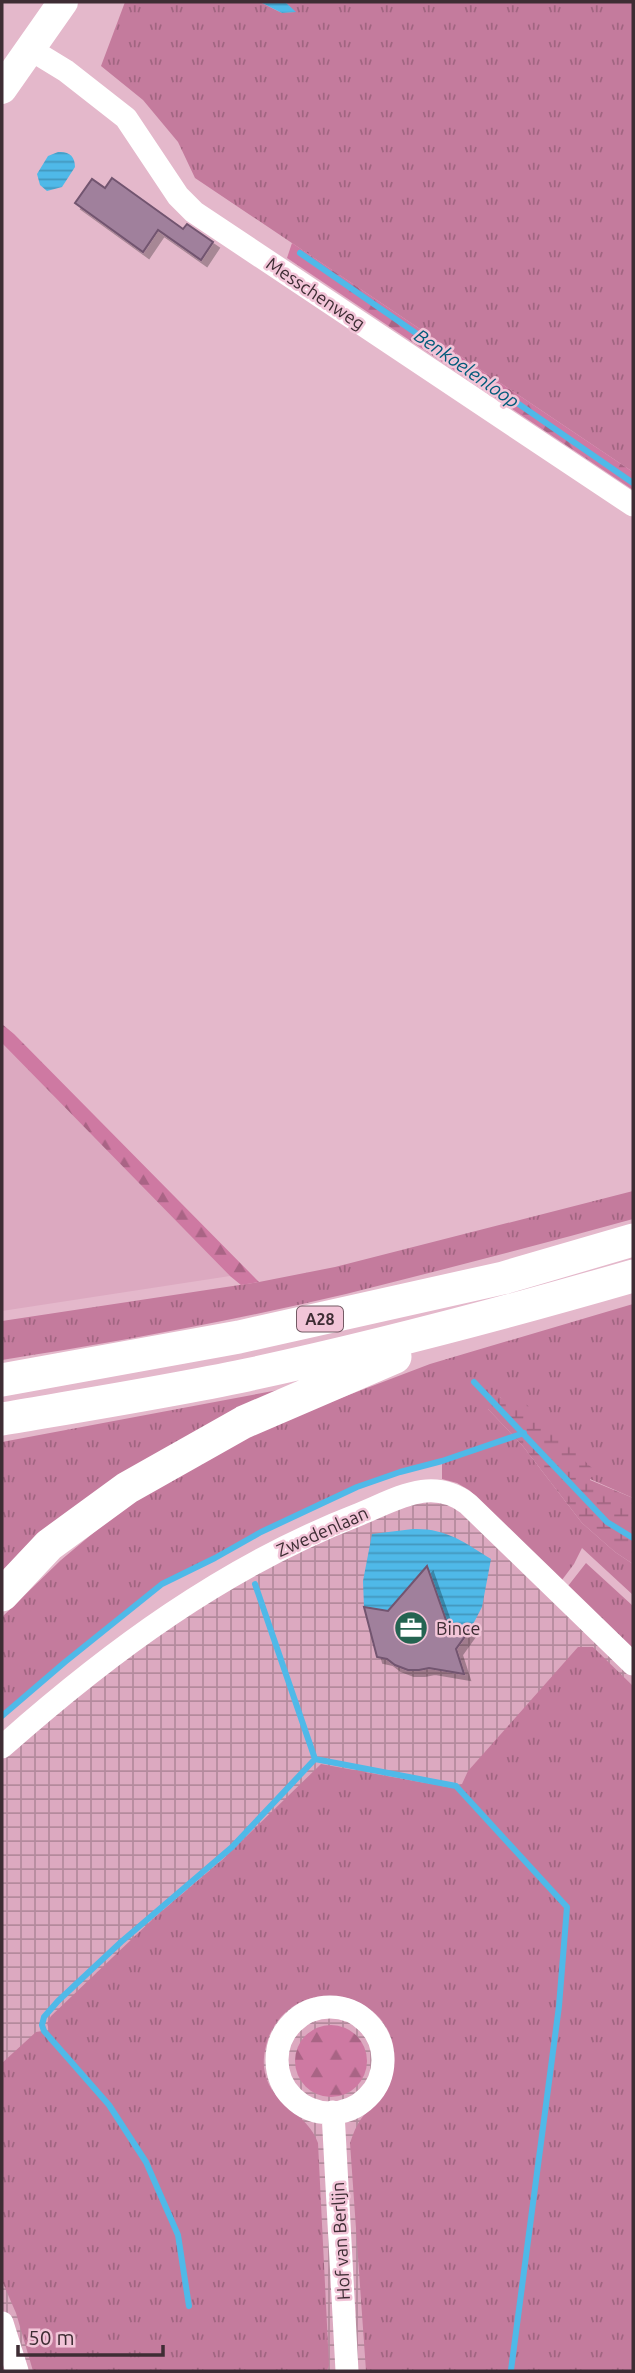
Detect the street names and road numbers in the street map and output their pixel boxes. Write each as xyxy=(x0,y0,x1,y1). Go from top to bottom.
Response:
street label: Messchenweg xyxy=(263,253,369,333)
road number: A28 xyxy=(297,1306,343,1331)
street label: Zwedenlaan xyxy=(273,1502,371,1560)
street label: Hof van Berlijn xyxy=(327,2181,353,2301)

